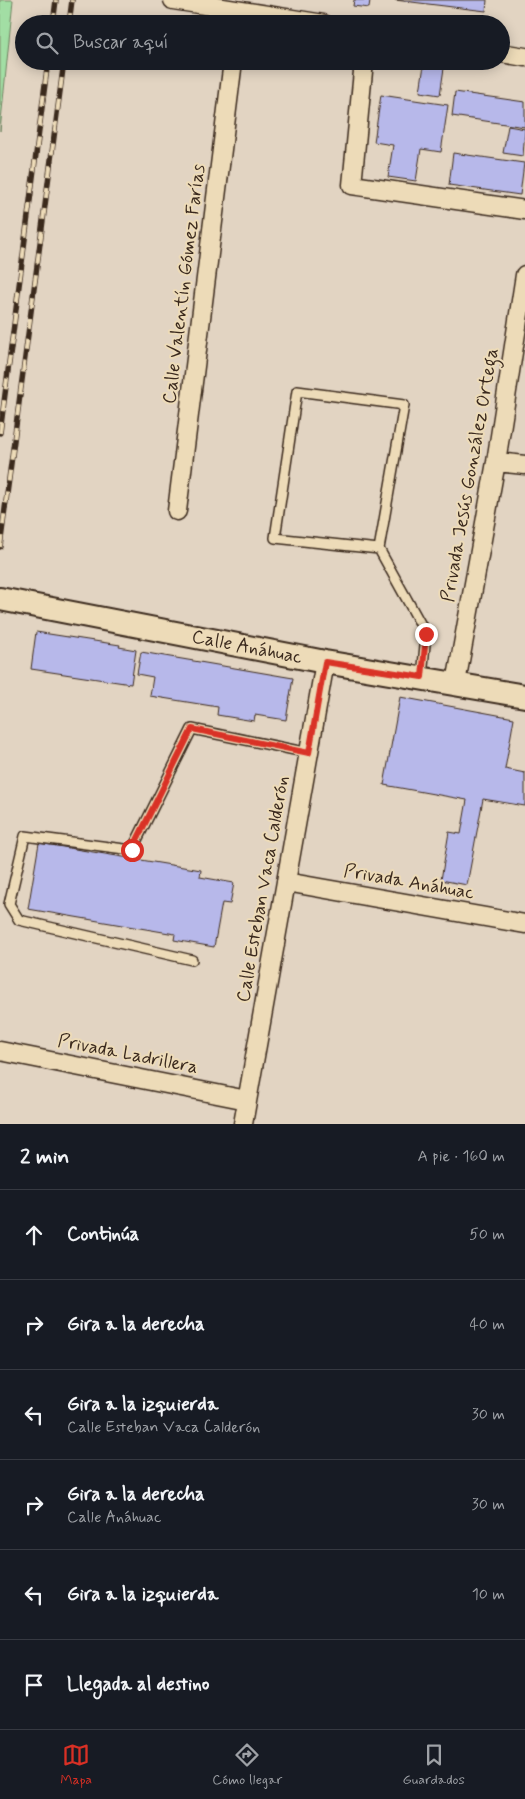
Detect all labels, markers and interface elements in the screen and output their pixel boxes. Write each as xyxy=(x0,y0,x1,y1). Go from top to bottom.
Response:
search box xyxy=(15,15,510,70)
icon: search xyxy=(33,29,61,57)
text: Buscar aquí xyxy=(73,30,168,55)
street label: Calle Valentín Gómez Farías xyxy=(157,162,211,405)
street label: Privada Jesús González Ortega xyxy=(435,346,508,605)
route end xyxy=(415,623,438,646)
street label: Calle Anáhuac xyxy=(190,624,305,670)
street label: Calle Esteban Vaca Calderón xyxy=(231,774,295,1004)
route start xyxy=(121,839,144,862)
street label: Privada Anáhuac xyxy=(342,858,476,906)
street label: Privada Ladrillera xyxy=(56,1028,200,1080)
text: 2 min xyxy=(20,1143,69,1171)
text: A pie · 160 m xyxy=(418,1146,505,1167)
icon: ahead xyxy=(20,1221,48,1249)
text: Continúa xyxy=(67,1222,139,1247)
text: 50 m xyxy=(469,1224,505,1245)
icon: right xyxy=(20,1311,48,1339)
text: Gira a la derecha xyxy=(67,1312,205,1337)
text: 40 m xyxy=(469,1314,505,1335)
text: Gira a la izquierda xyxy=(67,1392,218,1417)
icon: left xyxy=(20,1401,48,1429)
text: 30 m xyxy=(472,1404,505,1425)
text: Calle Esteban Vaca Calderón xyxy=(67,1417,260,1438)
text: Gira a la derecha xyxy=(67,1482,205,1507)
icon: right xyxy=(20,1491,48,1519)
text: 30 m xyxy=(472,1494,505,1515)
text: Calle Anáhuac xyxy=(67,1507,161,1528)
icon: left xyxy=(20,1581,48,1609)
text: Gira a la izquierda xyxy=(67,1582,218,1607)
text: 10 m xyxy=(472,1584,505,1605)
icon: arrive xyxy=(20,1671,48,1699)
text: Llegada al destino xyxy=(67,1672,209,1697)
tab: Mapa xyxy=(60,1741,92,1789)
tab: Cómo llegar xyxy=(212,1741,282,1789)
tab: Guardados xyxy=(403,1741,465,1789)

